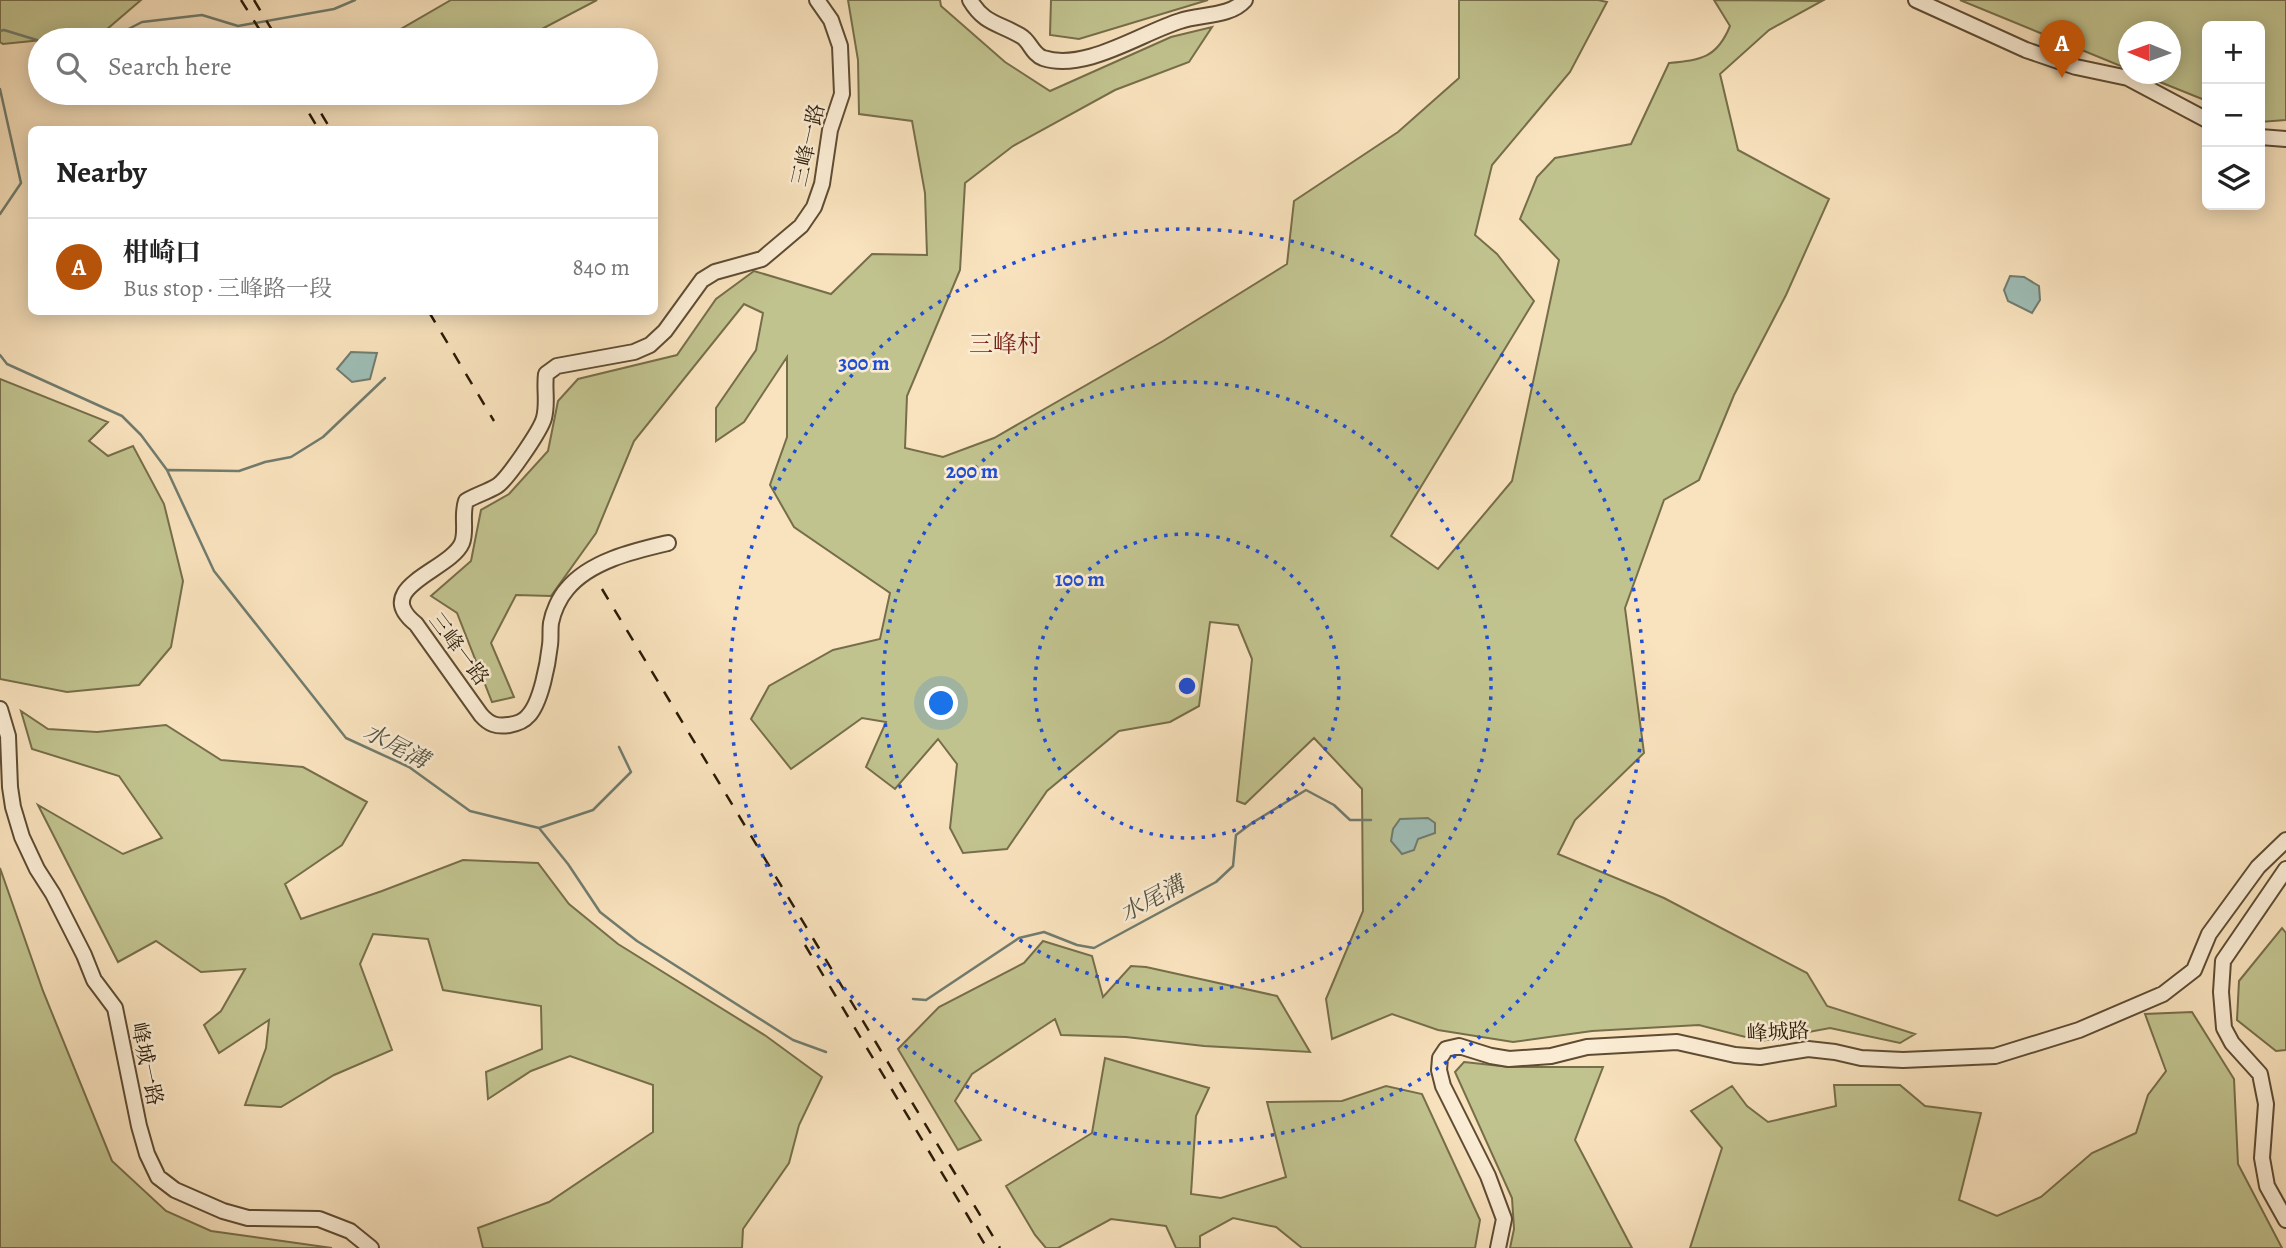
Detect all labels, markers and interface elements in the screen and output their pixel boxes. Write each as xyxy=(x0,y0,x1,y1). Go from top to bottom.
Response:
pin: A xyxy=(2039,20,2085,78)
north arrow xyxy=(2118,21,2181,84)
map controls xyxy=(2202,21,2265,210)
button: + xyxy=(2202,21,2265,84)
search box xyxy=(28,28,658,105)
icon: search xyxy=(52,48,90,86)
text: Search here xyxy=(108,49,232,84)
button: − xyxy=(2202,84,2265,147)
street label: 三峰一路 xyxy=(785,101,831,189)
button: layers xyxy=(2202,147,2265,210)
text: Nearby xyxy=(56,152,147,192)
text: 柑崎口 xyxy=(123,235,201,270)
text: A xyxy=(72,252,86,283)
text: 840 m xyxy=(572,252,630,283)
text: Bus stop · 三峰路一段 xyxy=(123,273,332,304)
district label: 三峰村 xyxy=(969,328,1041,360)
text: 300 m xyxy=(838,349,890,377)
text: 200 m xyxy=(946,457,999,485)
text: 100 m xyxy=(1055,565,1105,593)
street label: 三峰一路 xyxy=(423,607,495,691)
centre of rings xyxy=(1175,674,1199,698)
your location xyxy=(924,686,958,720)
water label: 水尾溝 xyxy=(358,716,437,778)
water label: 水尾溝 xyxy=(1114,867,1193,929)
street label: 峰城路 xyxy=(1746,1016,1810,1048)
street label: 峰城一路 xyxy=(125,1020,169,1108)

